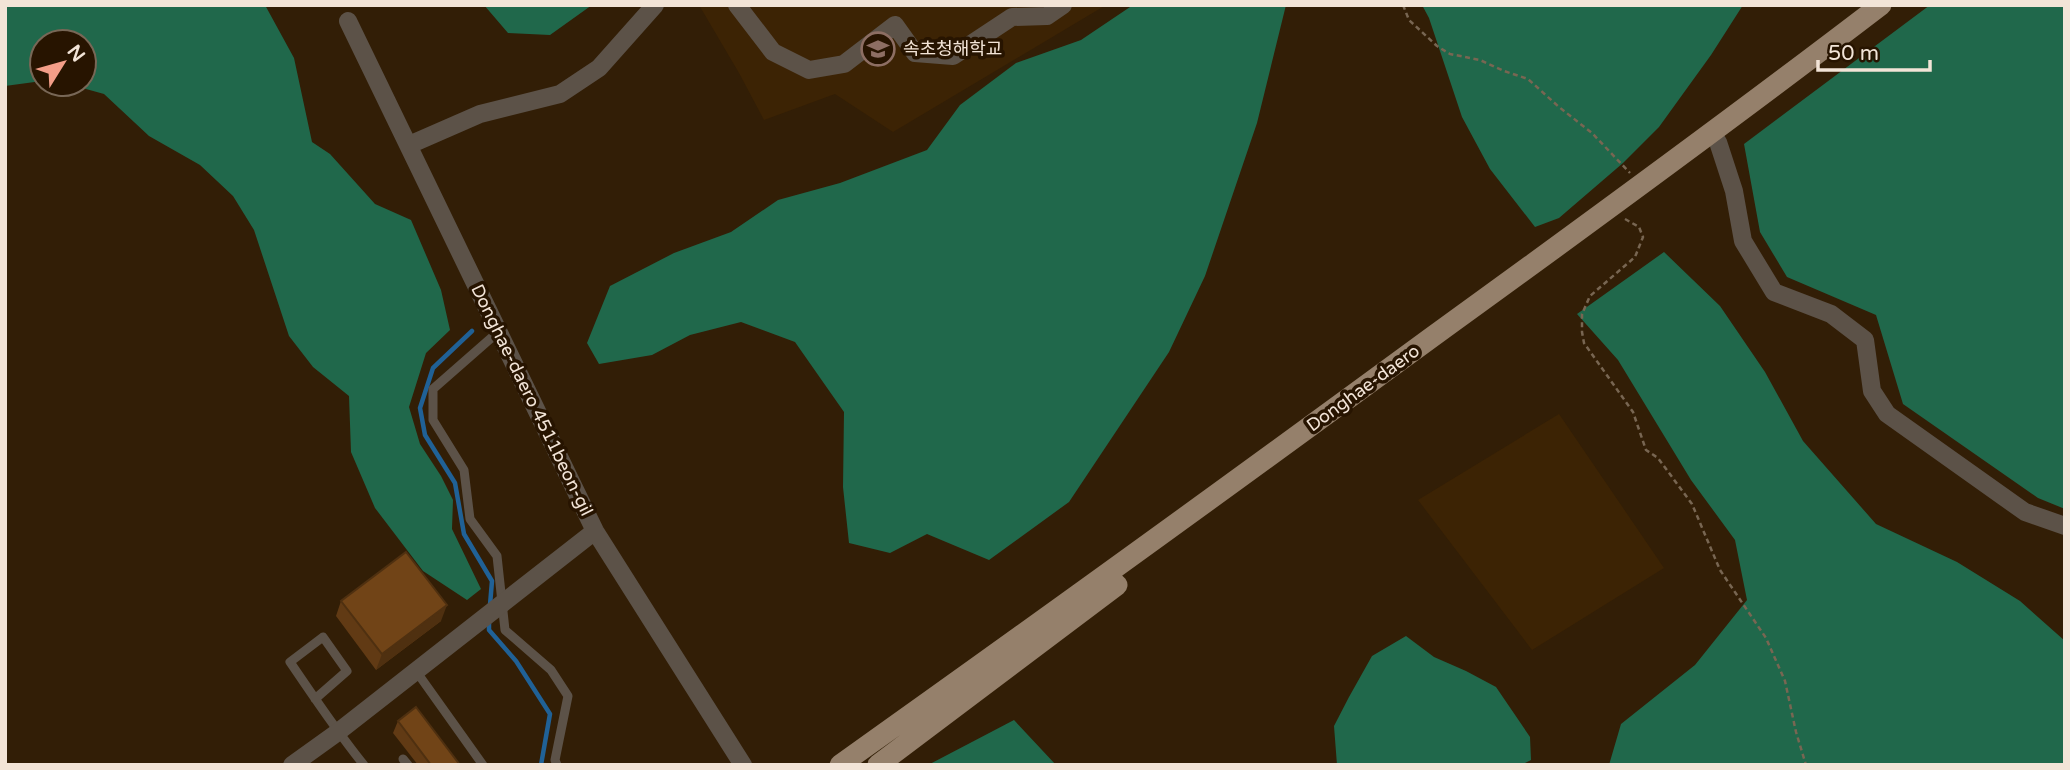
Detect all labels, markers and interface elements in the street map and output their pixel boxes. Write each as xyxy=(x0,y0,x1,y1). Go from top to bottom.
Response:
north arrow xyxy=(28,28,98,98)
scale bar xyxy=(1818,28,1930,72)
school or university icon: 속초청해학교 xyxy=(859,30,897,68)
place label: 속초청해학교 xyxy=(903,38,1002,60)
text: N xyxy=(62,41,89,66)
text: 50 m xyxy=(1828,41,1879,66)
street label: Donghae-daero 4511beon-gil xyxy=(466,280,598,520)
street label: Donghae-daero xyxy=(1302,340,1424,436)

